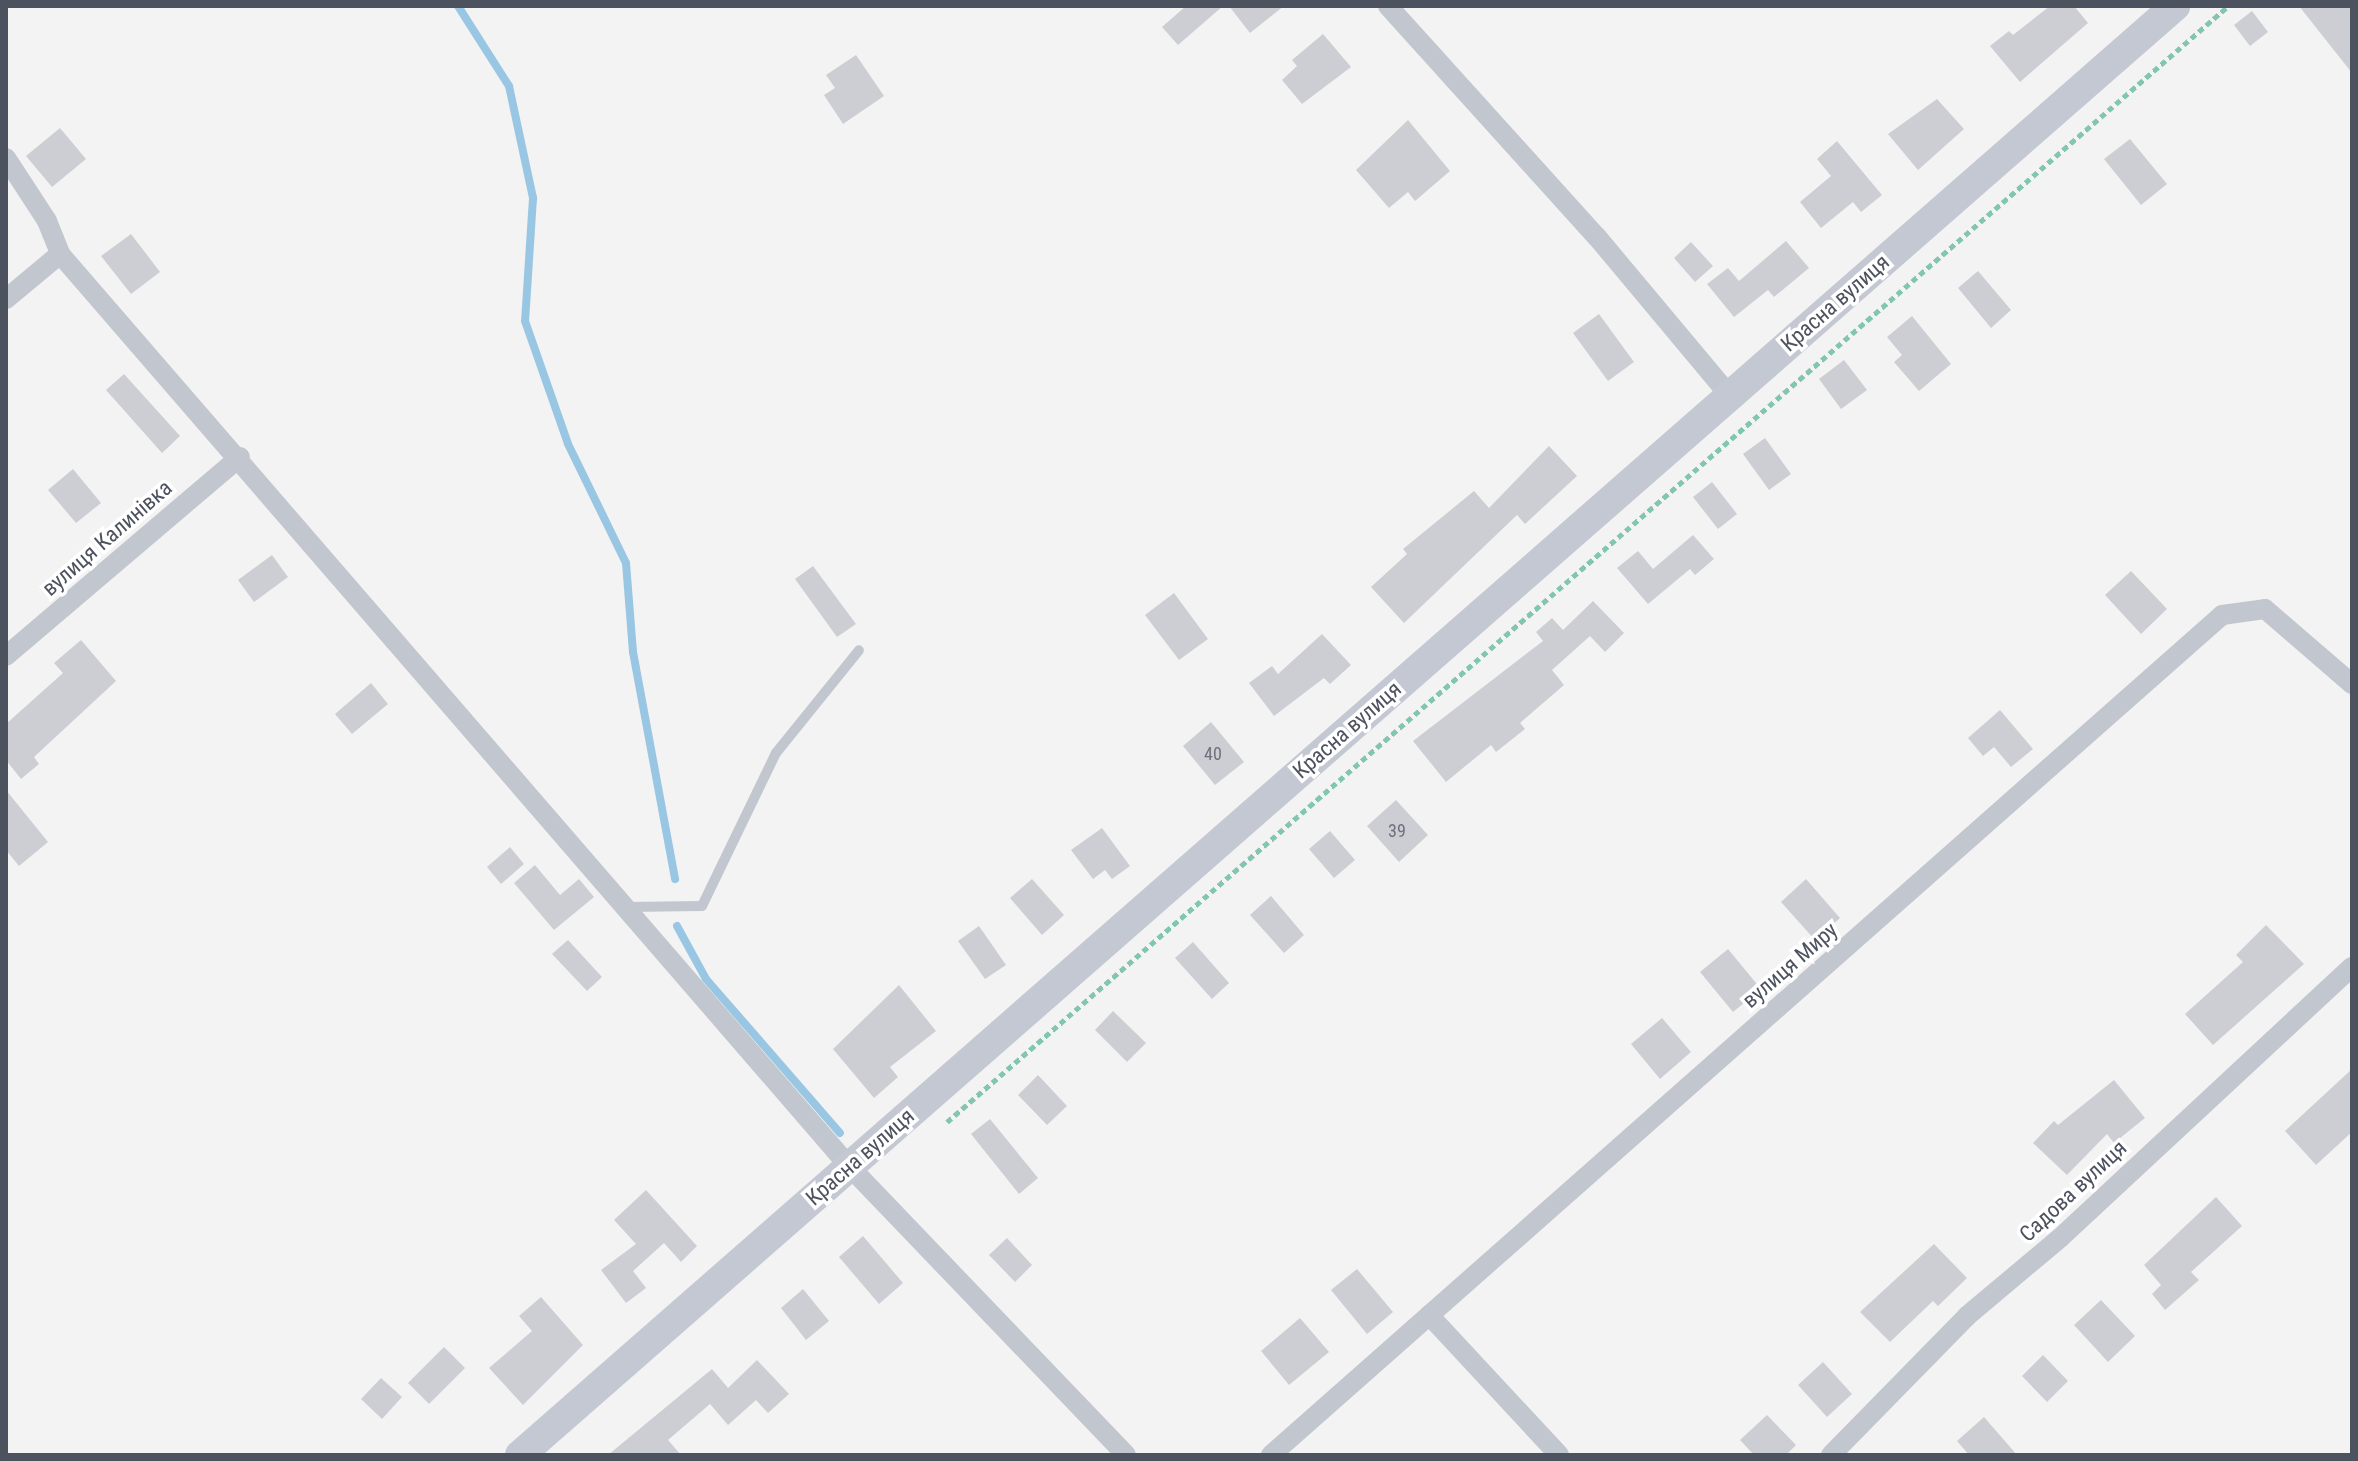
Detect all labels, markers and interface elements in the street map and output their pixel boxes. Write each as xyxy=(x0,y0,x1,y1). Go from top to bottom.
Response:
street label: Красна вулиця xyxy=(1775,249,1895,357)
street label: вулиця Калинівка xyxy=(37,475,177,601)
street label: Красна вулиця xyxy=(1287,676,1407,784)
house number: 40 xyxy=(1204,743,1222,765)
house number: 39 xyxy=(1388,820,1406,842)
street label: вулиця Миру xyxy=(1737,917,1843,1013)
street label: Красна вулиця xyxy=(800,1103,920,1211)
street label: Садова вулиця xyxy=(2014,1135,2132,1247)

